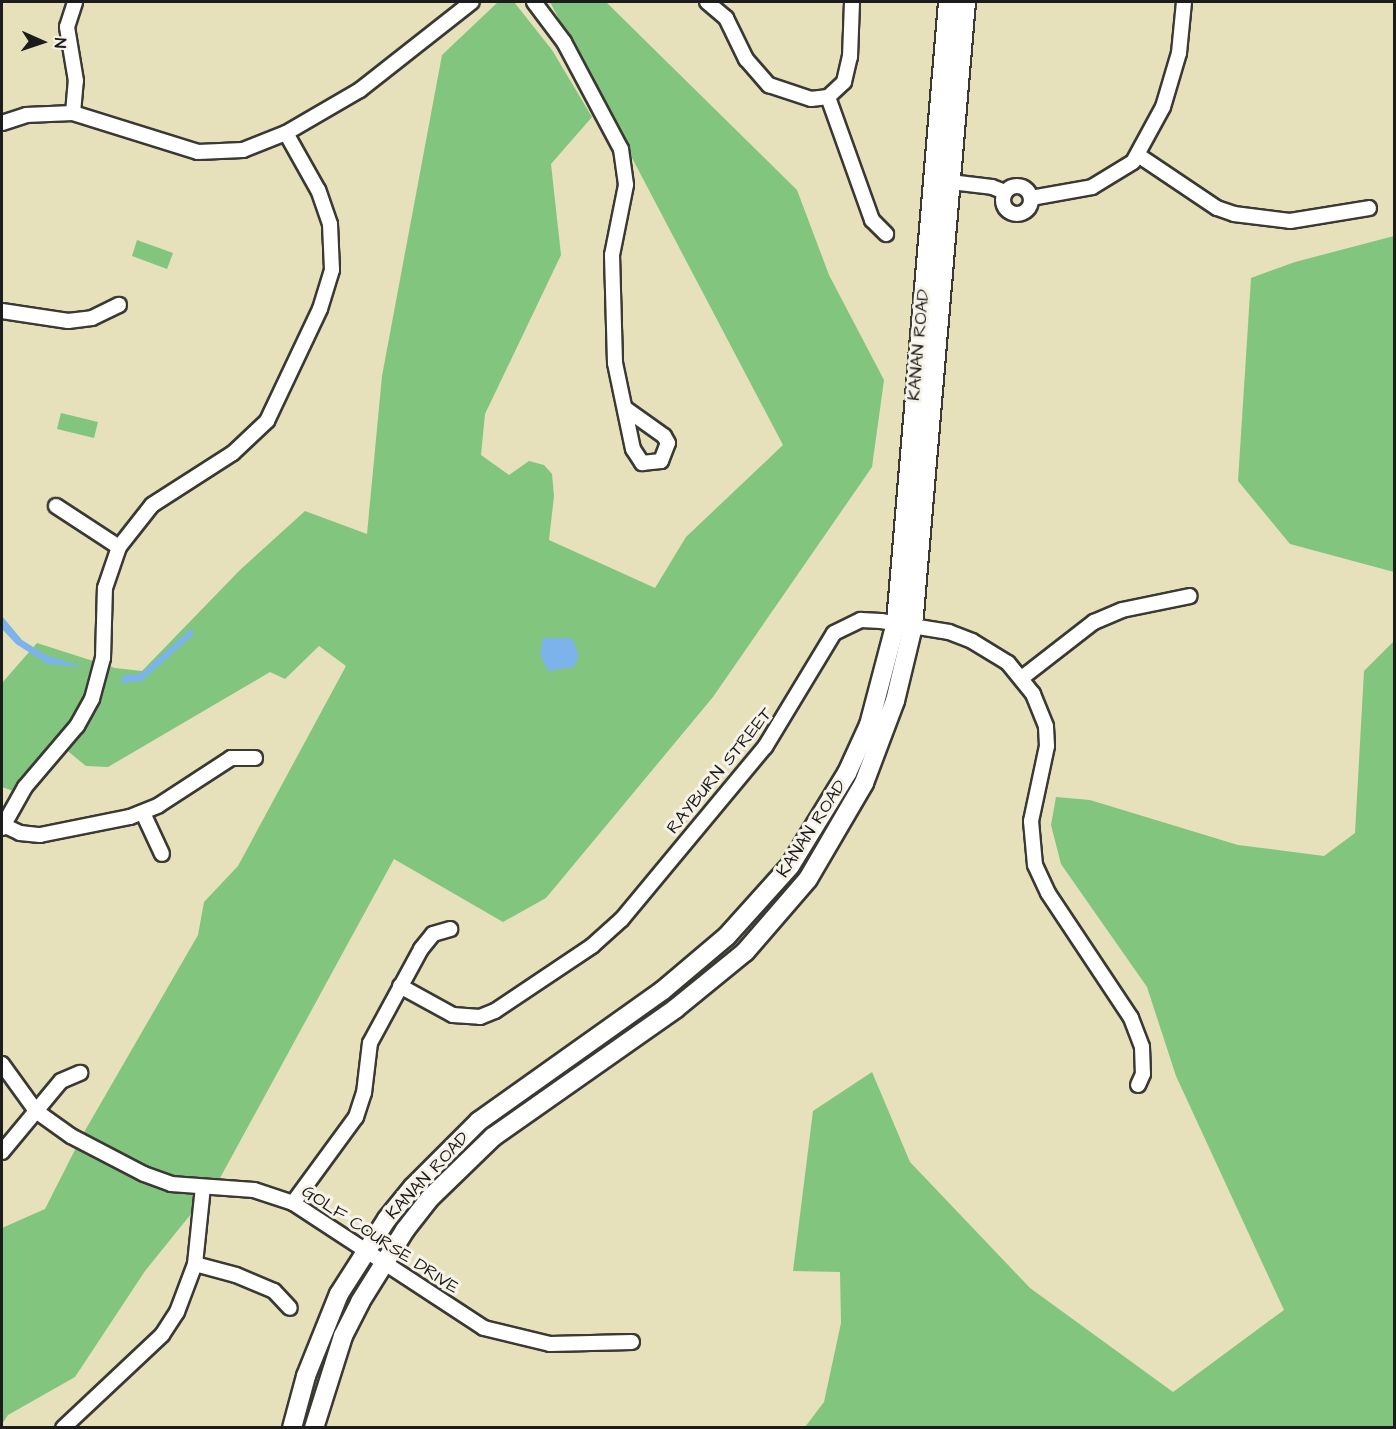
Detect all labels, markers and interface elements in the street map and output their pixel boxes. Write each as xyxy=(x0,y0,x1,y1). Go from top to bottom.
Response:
north arrow xyxy=(12,12,72,72)
text: N xyxy=(49,37,71,49)
street label: KANAN ROAD xyxy=(903,288,935,402)
street label: RAYBURN STREET xyxy=(662,703,778,839)
street label: KANAN ROAD xyxy=(772,776,852,882)
street label: KANAN ROAD xyxy=(382,1128,474,1224)
street label: GOLF COURSE DRIVE xyxy=(297,1181,463,1299)

